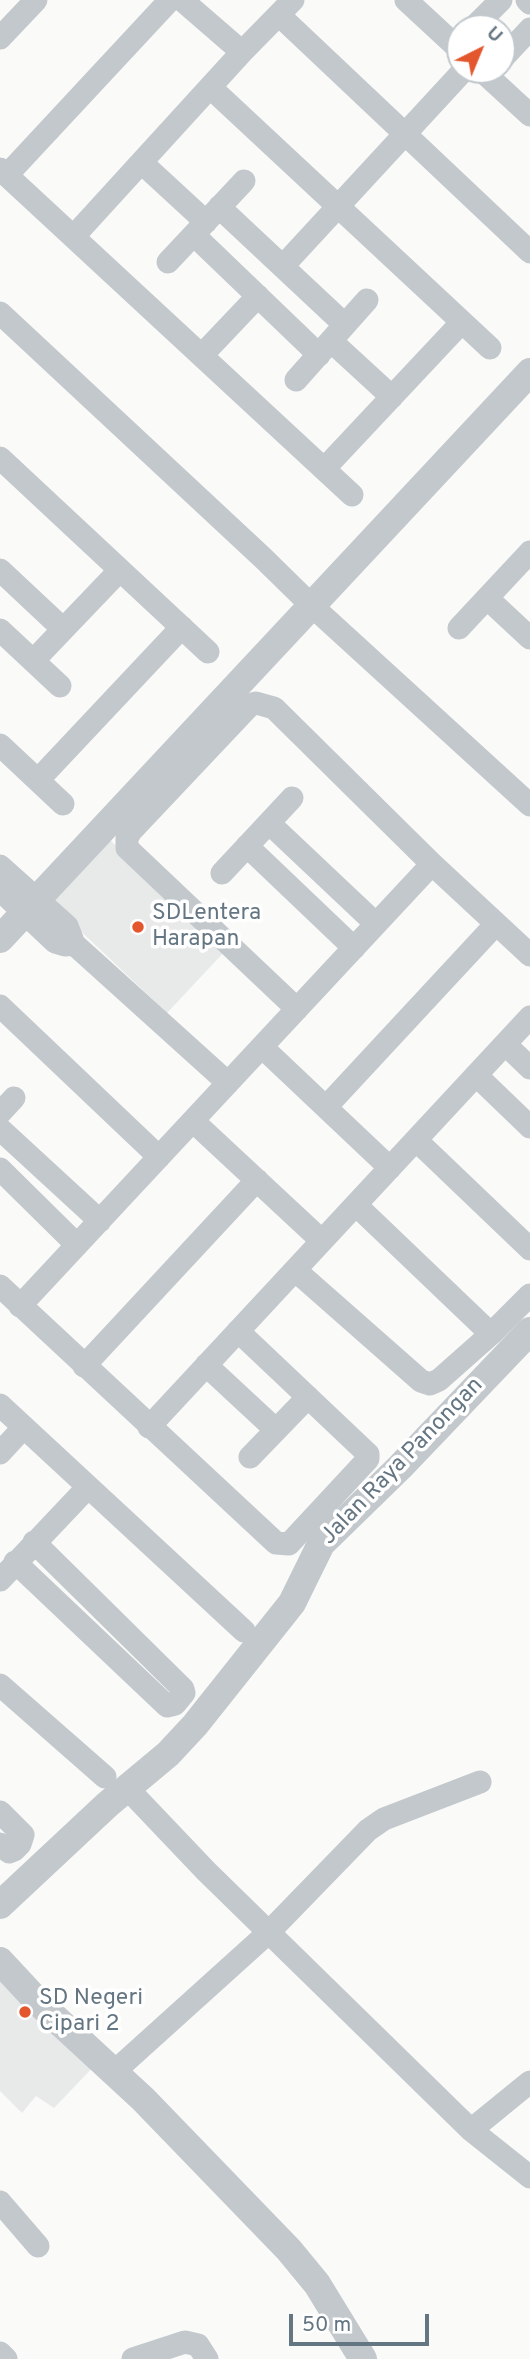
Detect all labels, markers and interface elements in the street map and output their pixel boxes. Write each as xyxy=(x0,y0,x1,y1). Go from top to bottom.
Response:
north arrow xyxy=(446,14,516,84)
text: U xyxy=(481,22,507,48)
place label: SDLentera Harapan xyxy=(152,900,261,954)
marker: SDLentera Harapan xyxy=(130,919,146,935)
street label: Jalan Raya Panongan xyxy=(316,1373,490,1551)
place label: SD Negeri Cipari 2 xyxy=(39,1985,143,2039)
marker: SD Negeri Cipari 2 xyxy=(17,2004,33,2020)
scale bar xyxy=(292,2300,432,2344)
text: 50 m xyxy=(302,2312,351,2339)

